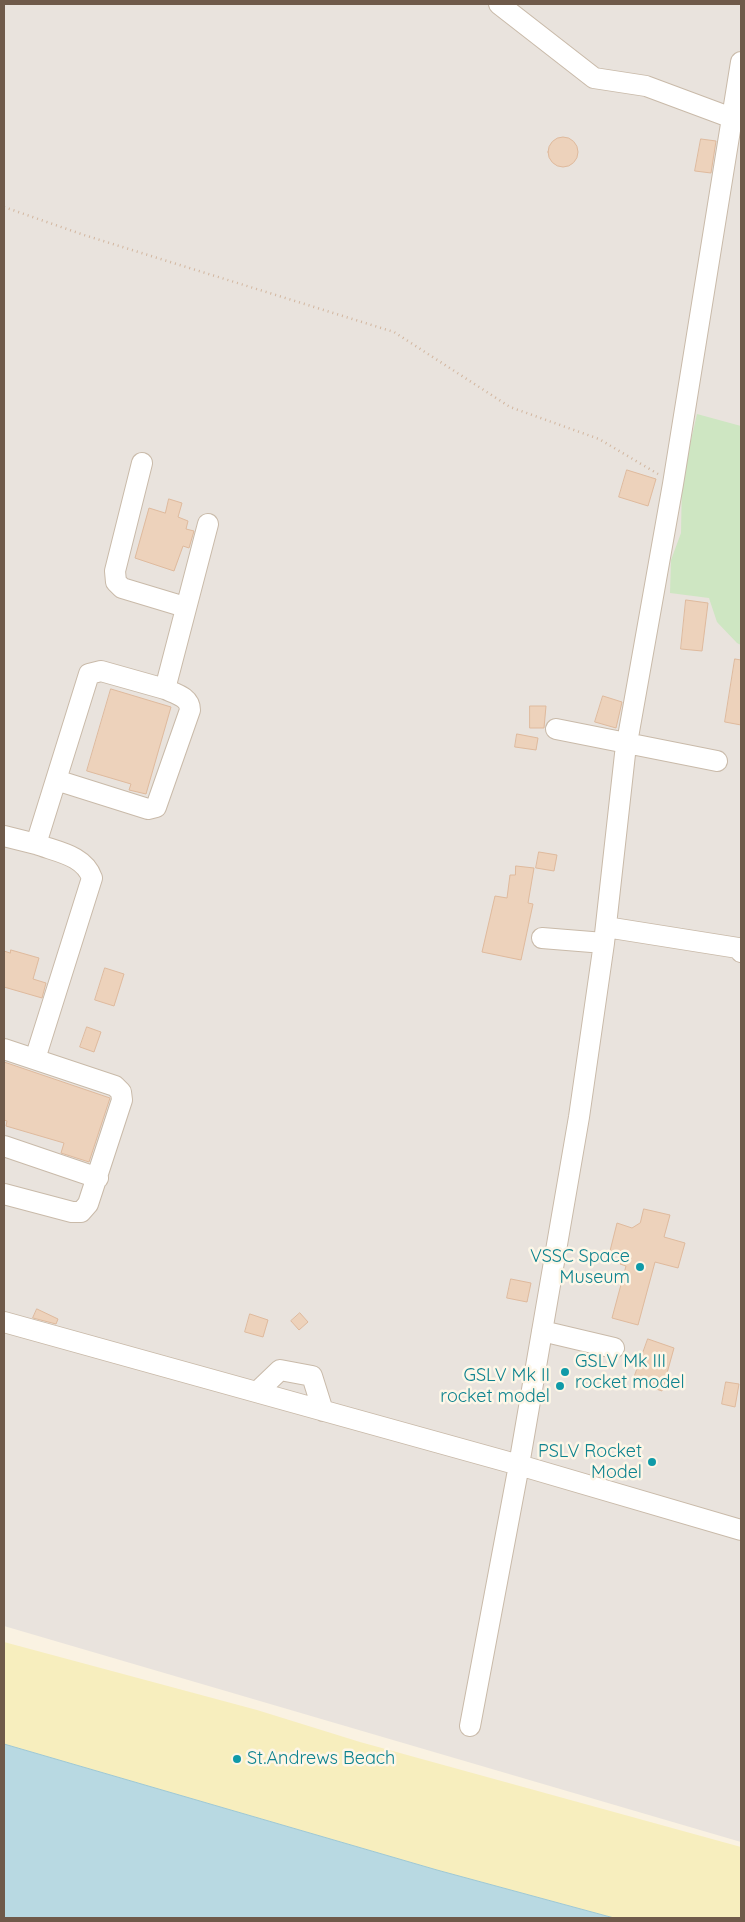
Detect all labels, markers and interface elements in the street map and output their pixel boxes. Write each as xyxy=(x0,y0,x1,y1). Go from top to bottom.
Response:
place label: VSSC Space Museum xyxy=(530,1246,630,1288)
marker: VSSC Space Museum xyxy=(634,1261,646,1273)
place label: GSLV Mk III rocket model xyxy=(575,1351,685,1394)
place label: GSLV Mk II rocket model xyxy=(440,1365,550,1408)
marker: GSLV Mk III rocket model xyxy=(559,1366,571,1378)
marker: GSLV Mk II rocket model xyxy=(554,1380,566,1392)
place label: PSLV Rocket Model xyxy=(538,1441,642,1484)
marker: PSLV Rocket Model xyxy=(646,1456,658,1468)
place label: St.Andrews Beach xyxy=(247,1748,395,1770)
marker: St.Andrews Beach xyxy=(231,1753,243,1765)

